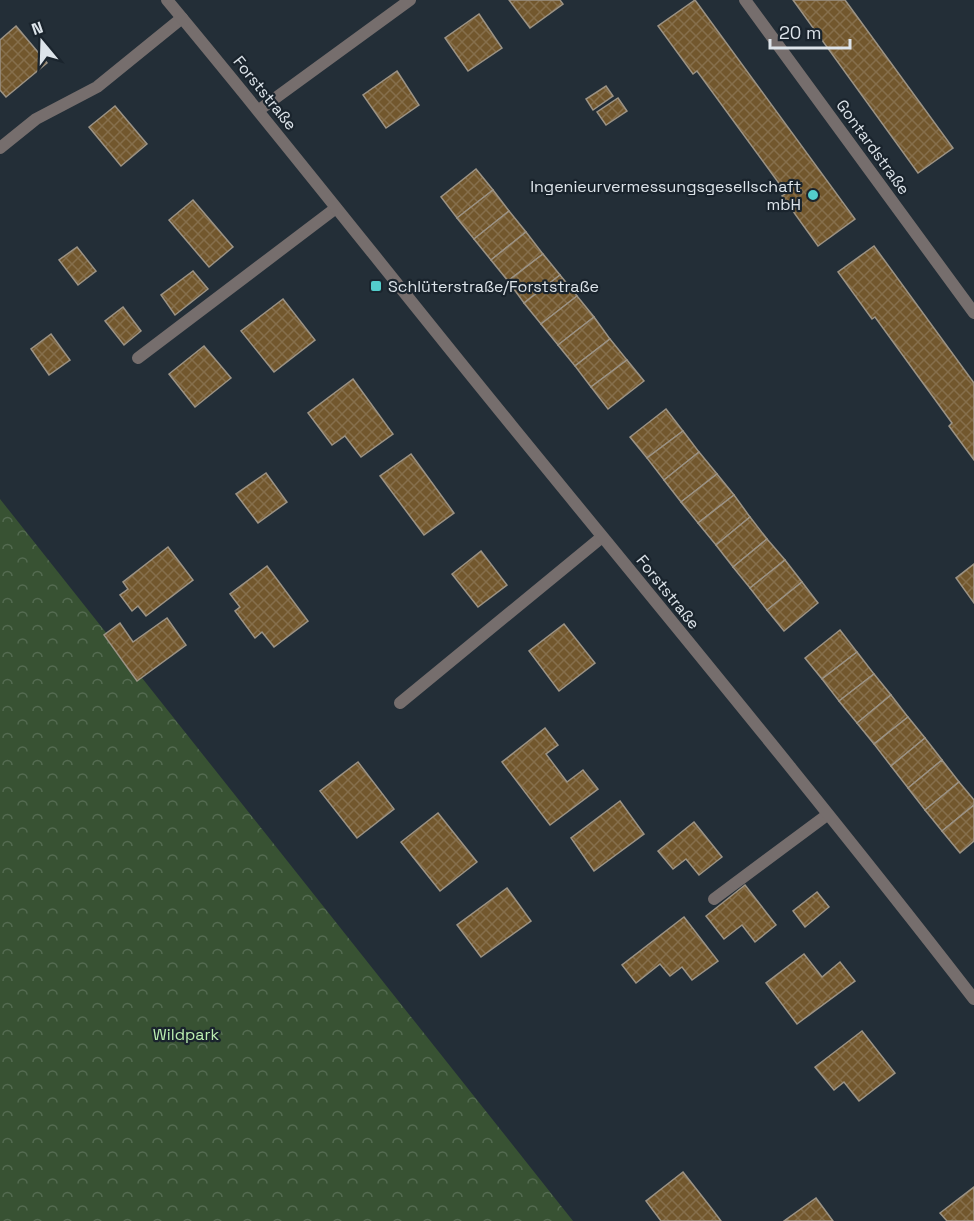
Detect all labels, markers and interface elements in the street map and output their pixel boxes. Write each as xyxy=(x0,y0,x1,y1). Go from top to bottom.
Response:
north arrow xyxy=(12,12,72,72)
scale bar xyxy=(770,12,850,50)
text: N xyxy=(29,17,46,40)
text: 20 m xyxy=(779,21,822,44)
street label: Forststraße xyxy=(229,51,301,135)
street label: Gontardstraße xyxy=(831,95,915,199)
place label: Ingenieurvermessungsgesellschaft mbH xyxy=(530,176,801,215)
marker: Ingenieurvermessungsgesellschaft mbH xyxy=(806,188,820,202)
place label: Schlüterstraße/Forststraße xyxy=(388,276,599,297)
marker: Schlüterstraße/Forststraße xyxy=(369,279,383,293)
street label: Forststraße xyxy=(632,550,704,634)
park label: Wildpark xyxy=(153,1024,220,1045)

